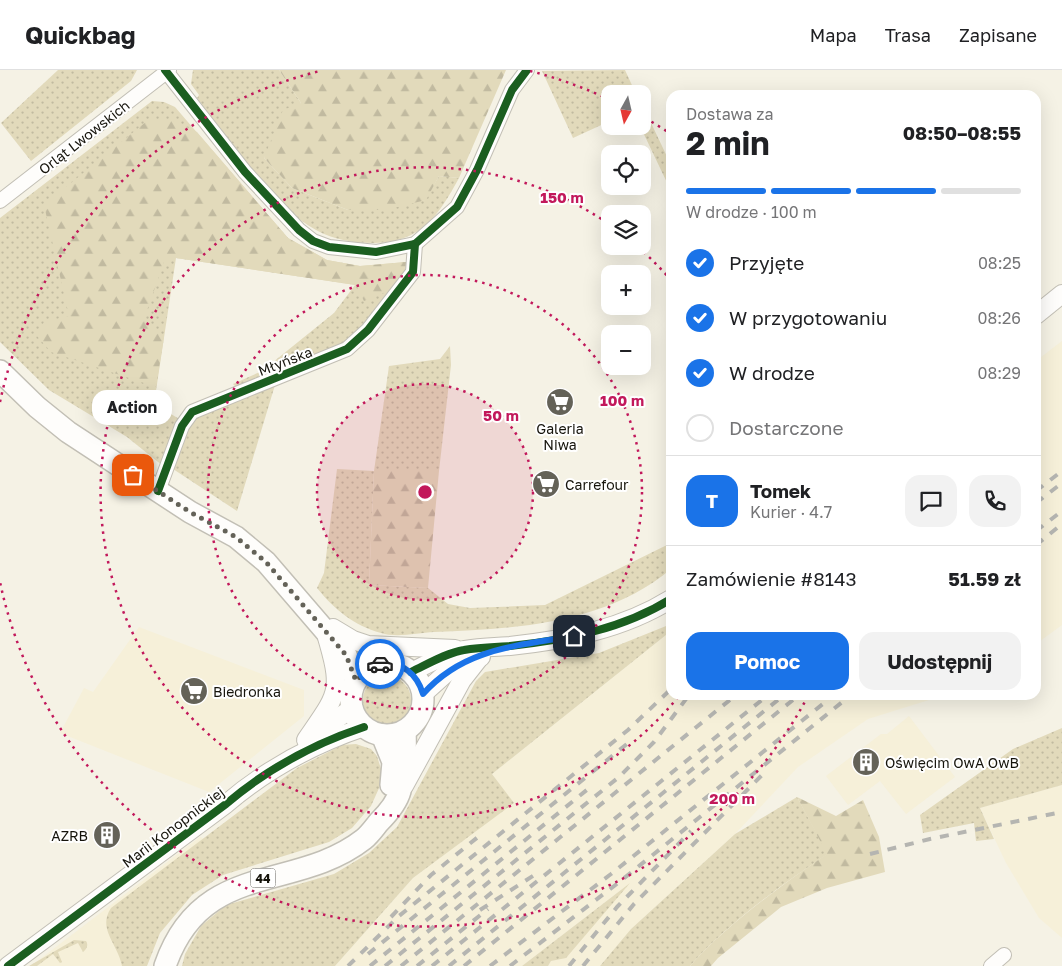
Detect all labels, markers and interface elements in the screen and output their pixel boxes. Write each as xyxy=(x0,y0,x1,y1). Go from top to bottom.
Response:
text: Quickbag xyxy=(25,20,136,49)
text: Mapa xyxy=(810,24,857,46)
text: Trasa xyxy=(885,24,931,46)
text: Zapisane xyxy=(959,24,1037,46)
north arrow xyxy=(601,85,651,135)
map controls xyxy=(601,85,651,375)
street label: Orląt Lwowskich xyxy=(35,96,133,178)
text: Dostawa za xyxy=(686,104,773,124)
text: 08:50–08:55 xyxy=(903,121,1021,144)
text: 2 min xyxy=(686,124,770,162)
button: locate xyxy=(601,145,651,195)
text: 150 m xyxy=(540,188,584,206)
text: W drodze · 100 m xyxy=(686,202,817,222)
button: layers xyxy=(601,205,651,255)
icon: check xyxy=(686,249,714,277)
text: Przyjęte xyxy=(729,251,804,274)
text: 08:25 xyxy=(978,253,1021,273)
button: + xyxy=(601,265,651,315)
icon: check xyxy=(686,304,714,332)
text: W przygotowaniu xyxy=(729,306,887,329)
text: 08:26 xyxy=(978,308,1021,328)
button: − xyxy=(601,325,651,375)
street label: Młyńska xyxy=(256,343,314,379)
icon: check xyxy=(686,359,714,387)
text: W drodze xyxy=(729,361,815,384)
text: 08:29 xyxy=(978,363,1021,383)
supermarket icon: Galeria Niwa xyxy=(545,387,575,417)
callout: Action xyxy=(93,390,173,425)
text: 100 m xyxy=(600,391,644,409)
text: Action xyxy=(107,397,157,417)
text: 50 m xyxy=(483,406,519,424)
text: Dostarczone xyxy=(729,416,843,439)
place label: Galeria Niwa xyxy=(536,420,584,453)
pin xyxy=(112,454,154,496)
icon: bag xyxy=(119,461,147,489)
supermarket icon: Carrefour xyxy=(531,469,561,499)
button: chat xyxy=(905,475,957,527)
button: phone xyxy=(969,475,1021,527)
place label: Carrefour xyxy=(565,476,629,493)
text: Tomek xyxy=(750,479,811,502)
centre of rings xyxy=(416,483,434,501)
text: T xyxy=(706,489,718,512)
text: Kurier · 4.7 xyxy=(750,502,832,522)
text: Zamówienie #8143 xyxy=(686,567,857,590)
text: 51.59 zł xyxy=(948,567,1021,590)
pin xyxy=(553,615,595,657)
icon: home xyxy=(560,622,588,650)
button: Pomoc xyxy=(686,632,849,690)
button: Udostępnij xyxy=(859,632,1021,690)
courier xyxy=(355,639,405,689)
icon: car xyxy=(366,650,394,678)
supermarket icon: Biedronka xyxy=(179,676,209,706)
place label: Biedronka xyxy=(213,683,281,700)
building icon: Oświęcim OwA OwB xyxy=(851,747,881,777)
place label: Oświęcim OwA OwB xyxy=(885,754,1019,771)
street label: Marii Konopnickiej xyxy=(119,783,227,871)
text: 200 m xyxy=(709,789,755,807)
building icon: AZRB xyxy=(92,820,122,850)
place label: AZRB xyxy=(51,827,88,844)
road number: 44 xyxy=(250,868,276,888)

